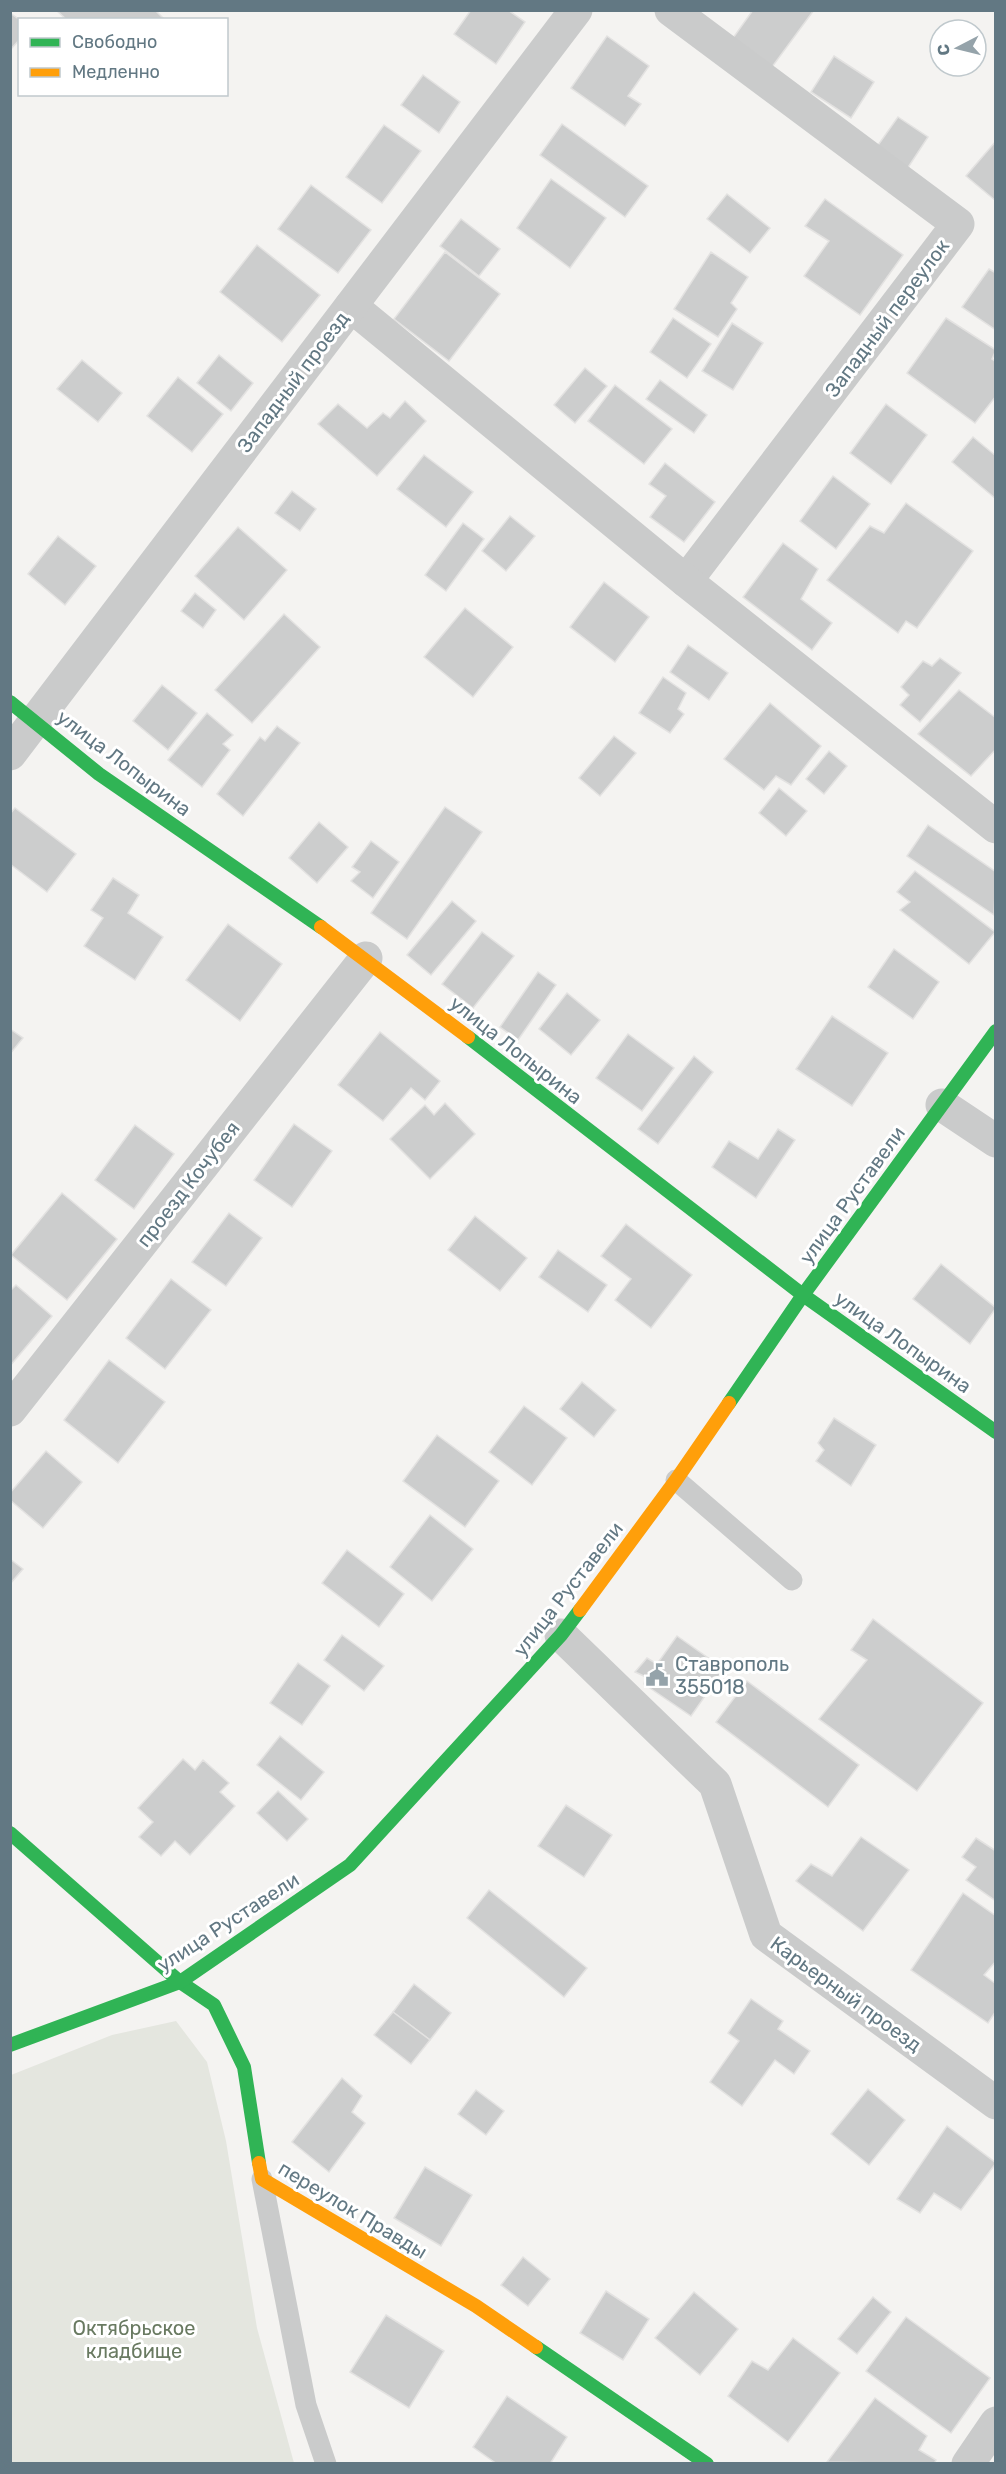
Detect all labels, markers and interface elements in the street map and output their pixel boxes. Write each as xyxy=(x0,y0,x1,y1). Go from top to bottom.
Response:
legend xyxy=(18,18,228,96)
north arrow xyxy=(928,18,988,78)
text: Свободно xyxy=(72,31,157,53)
text: С xyxy=(933,43,954,57)
text: Медленно xyxy=(72,61,160,83)
street label: Западный переулок xyxy=(820,234,954,402)
street label: Западный проезд xyxy=(232,307,354,457)
street label: улица Лопырина xyxy=(52,705,196,821)
street label: улица Лопырина xyxy=(445,991,587,1109)
street label: проезд Кочубея xyxy=(131,1116,245,1252)
street label: улица Руставели xyxy=(794,1121,910,1269)
street label: улица Лопырина xyxy=(830,1286,976,1398)
street label: улица Руставели xyxy=(508,1517,628,1661)
place label: Ставрополь 355018 xyxy=(675,1652,789,1699)
public building icon: Ставрополь 355018 xyxy=(644,1662,670,1688)
street label: улица Руставели xyxy=(153,1867,303,1977)
street label: Карьерный проезд xyxy=(766,1931,926,2057)
street label: переулок Правды xyxy=(274,2156,432,2264)
park label: Октябрьское кладбище xyxy=(73,2316,195,2363)

